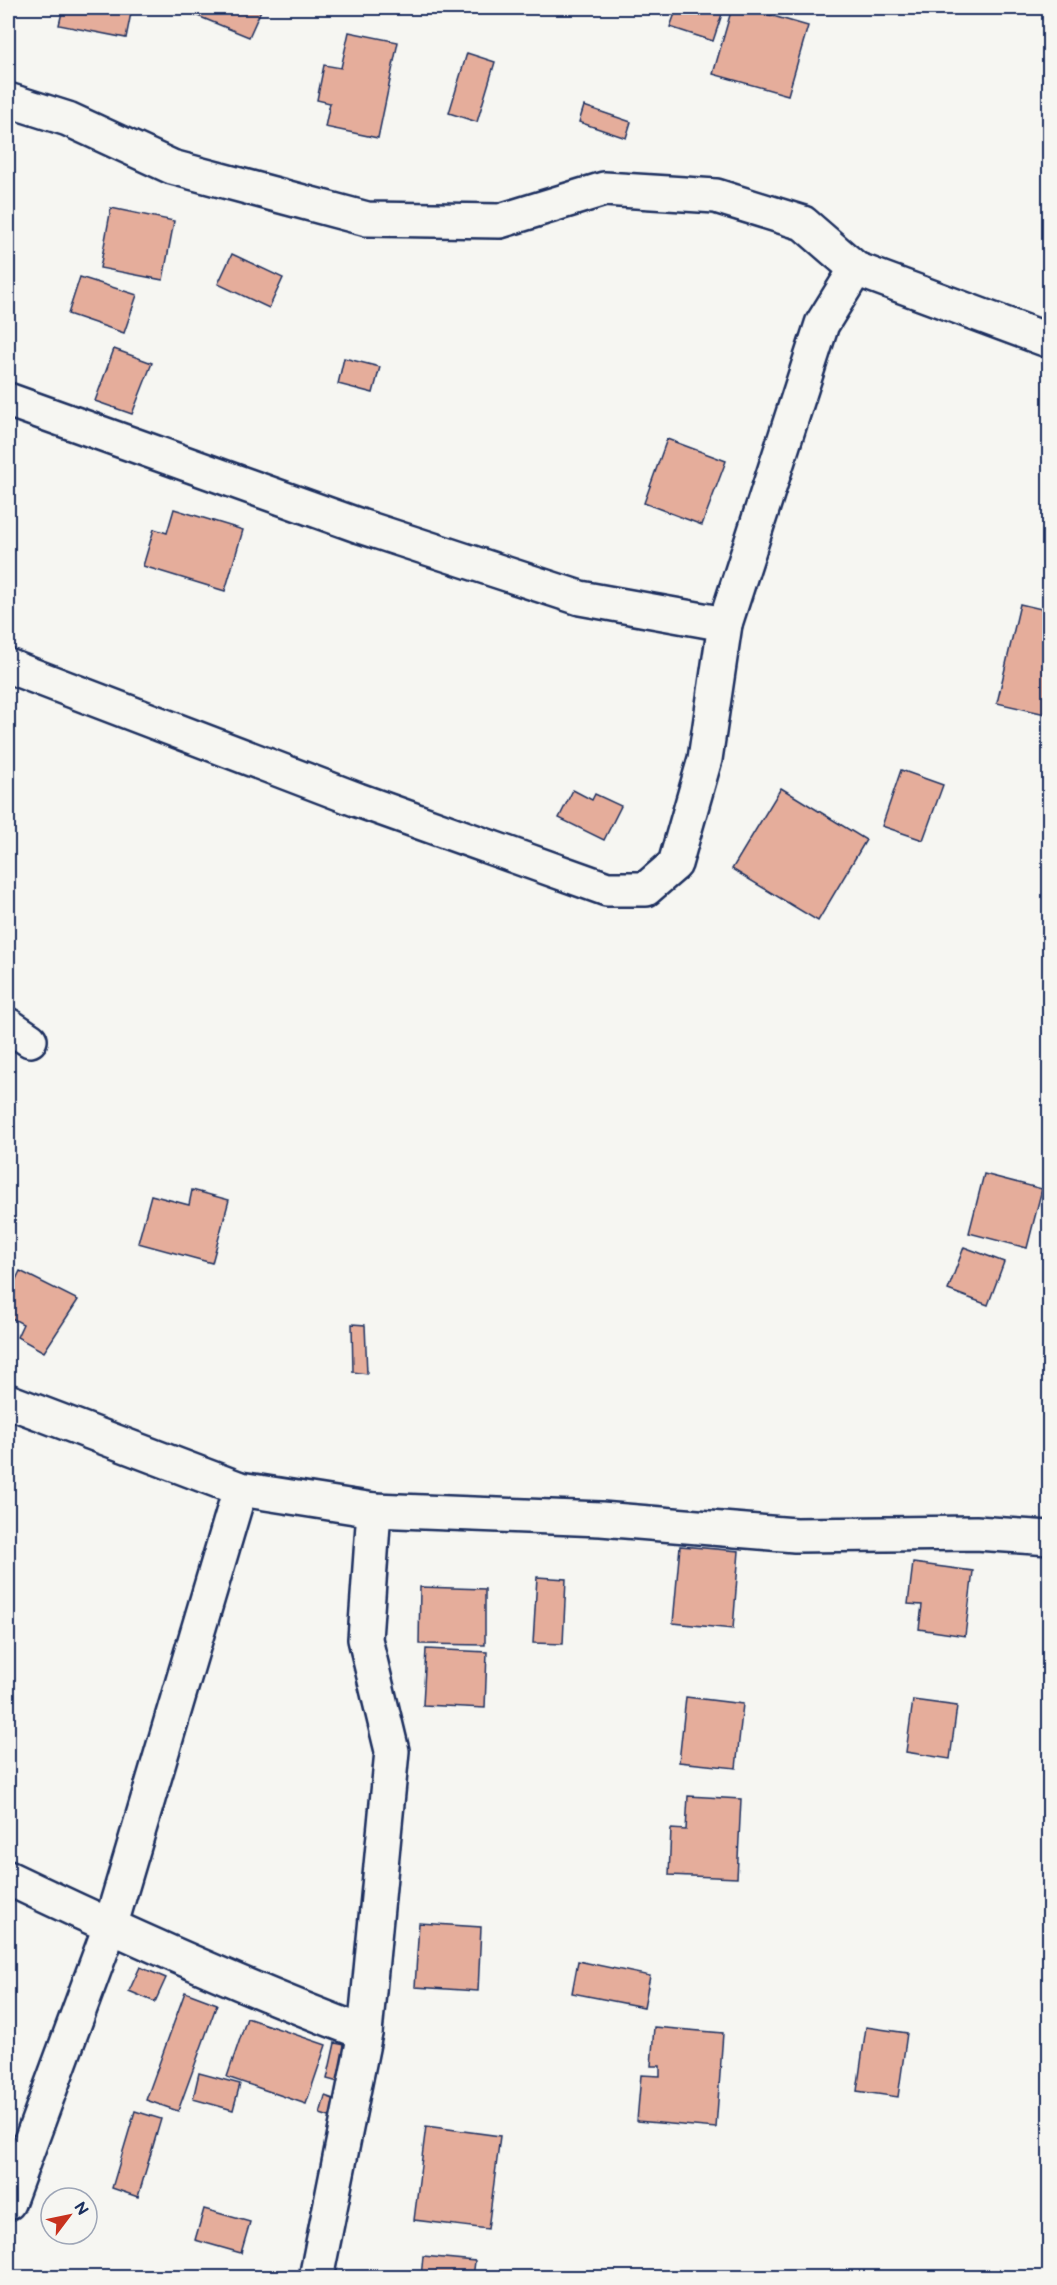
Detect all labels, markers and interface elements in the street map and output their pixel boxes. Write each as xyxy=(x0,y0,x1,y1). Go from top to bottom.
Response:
north arrow xyxy=(39,2186,99,2246)
text: N xyxy=(69,2199,92,2219)

